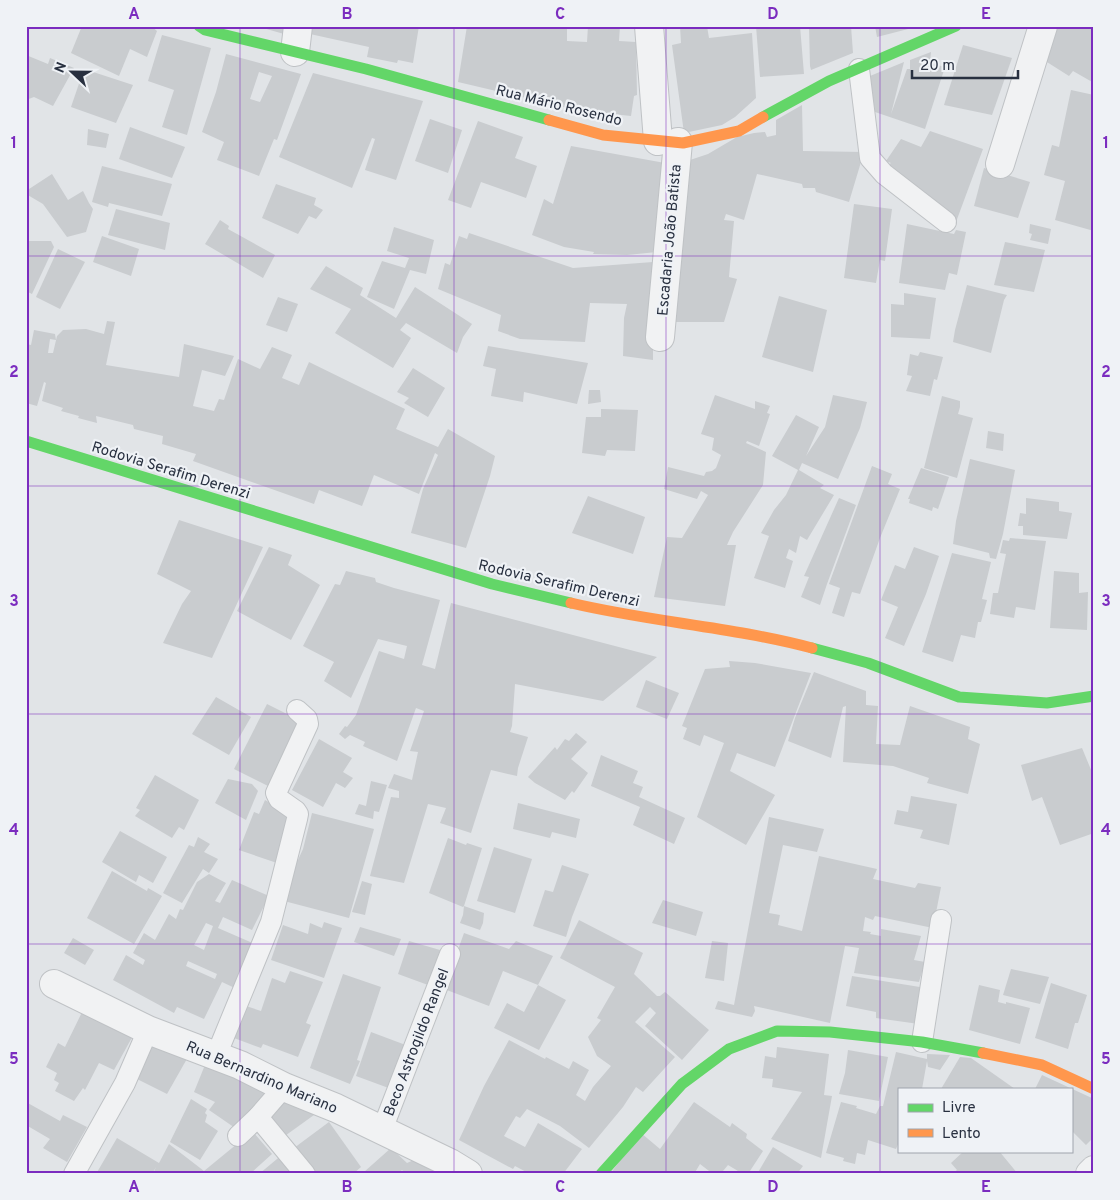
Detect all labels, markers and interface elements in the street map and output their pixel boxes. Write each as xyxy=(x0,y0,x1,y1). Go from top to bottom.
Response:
text: A xyxy=(128,5,140,25)
text: B xyxy=(341,5,353,25)
text: C xyxy=(555,5,565,25)
text: D xyxy=(767,5,779,25)
text: E xyxy=(981,5,991,25)
north arrow xyxy=(48,48,98,98)
scale bar xyxy=(912,48,1019,80)
text: 20 m xyxy=(920,57,955,76)
text: N xyxy=(52,60,71,76)
street label: Rua Mário Rosendo xyxy=(493,82,624,131)
text: 1 xyxy=(11,134,17,154)
text: 1 xyxy=(1103,134,1109,154)
street label: Escadaria João Batista xyxy=(654,164,687,317)
text: 2 xyxy=(9,363,19,383)
text: 2 xyxy=(1101,363,1111,383)
street label: Rodovia Serafim Derenzi xyxy=(89,438,252,505)
street label: Rodovia Serafim Derenzi xyxy=(476,557,641,612)
text: 3 xyxy=(9,592,19,612)
text: 3 xyxy=(1101,592,1111,612)
text: 4 xyxy=(9,821,19,841)
text: 4 xyxy=(1101,821,1111,841)
street label: Beco Astrogildo Rangel xyxy=(380,966,454,1119)
street label: Rua Bernardino Mariano xyxy=(183,1038,340,1119)
text: 5 xyxy=(9,1050,19,1070)
text: 5 xyxy=(1101,1050,1111,1070)
legend xyxy=(898,1088,1072,1152)
text: Livre xyxy=(942,1099,976,1118)
text: Lento xyxy=(942,1125,981,1144)
text: A xyxy=(128,1178,140,1198)
text: B xyxy=(341,1178,353,1198)
text: C xyxy=(555,1178,565,1198)
text: D xyxy=(767,1178,779,1198)
text: E xyxy=(981,1178,991,1198)

